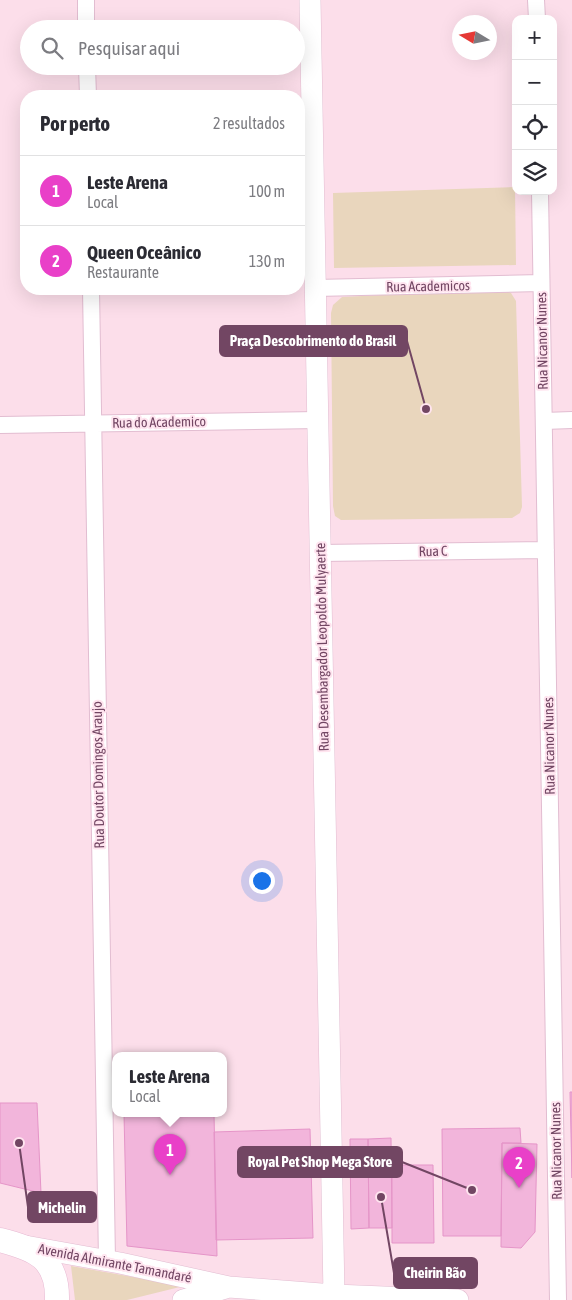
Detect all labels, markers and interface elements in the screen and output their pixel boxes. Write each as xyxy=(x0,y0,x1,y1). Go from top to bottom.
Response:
north arrow xyxy=(452,15,497,60)
map controls xyxy=(512,15,557,195)
button: + xyxy=(512,15,557,60)
search box xyxy=(20,20,305,75)
icon: search xyxy=(38,34,66,62)
text: Pesquisar aqui xyxy=(78,37,180,59)
button: − xyxy=(512,60,557,105)
button: locate xyxy=(512,105,557,150)
text: Por perto xyxy=(40,111,110,135)
text: 2 resultados xyxy=(213,114,285,132)
button: layers xyxy=(512,150,557,195)
text: Leste Arena xyxy=(87,171,168,193)
text: 1 xyxy=(52,182,60,200)
text: 100 m xyxy=(249,182,285,200)
text: Local xyxy=(87,193,118,211)
text: Queen Oceânico xyxy=(87,241,201,263)
text: 2 xyxy=(52,252,60,270)
text: 130 m xyxy=(249,252,285,270)
text: Restaurante xyxy=(87,263,159,281)
street label: Rua Academicos xyxy=(386,277,470,295)
street label: Rua Nicanor Nunes xyxy=(533,292,551,390)
callout: Praça Descobrimento do Brasil xyxy=(220,326,407,356)
text: Praça Descobrimento do Brasil xyxy=(230,332,397,349)
street label: Rua do Academico xyxy=(112,413,206,431)
street label: Rua Desembargador Leopoldo Mulyaerte xyxy=(312,542,332,752)
street label: Rua C xyxy=(419,543,448,559)
street label: Rua Nicanor Nunes xyxy=(540,697,558,795)
street label: Rua Doutor Domingos Araujo xyxy=(89,701,107,849)
your location xyxy=(249,868,275,894)
popup xyxy=(112,1052,227,1117)
text: Leste Arena xyxy=(129,1065,210,1087)
text: Local xyxy=(129,1087,160,1105)
street label: Rua Nicanor Nunes xyxy=(547,1102,565,1200)
pin: 1 xyxy=(154,1134,186,1175)
callout: Royal Pet Shop Mega Store xyxy=(238,1147,402,1177)
pin: 2 xyxy=(503,1147,535,1188)
text: Royal Pet Shop Mega Store xyxy=(248,1153,392,1170)
callout: Michelin xyxy=(28,1192,96,1222)
text: Michelin xyxy=(38,1199,86,1216)
street label: Avenida Almirante Tamandaré xyxy=(37,1240,193,1286)
callout: Cheirin Bão xyxy=(394,1258,477,1288)
text: Cheirin Bão xyxy=(404,1264,466,1281)

